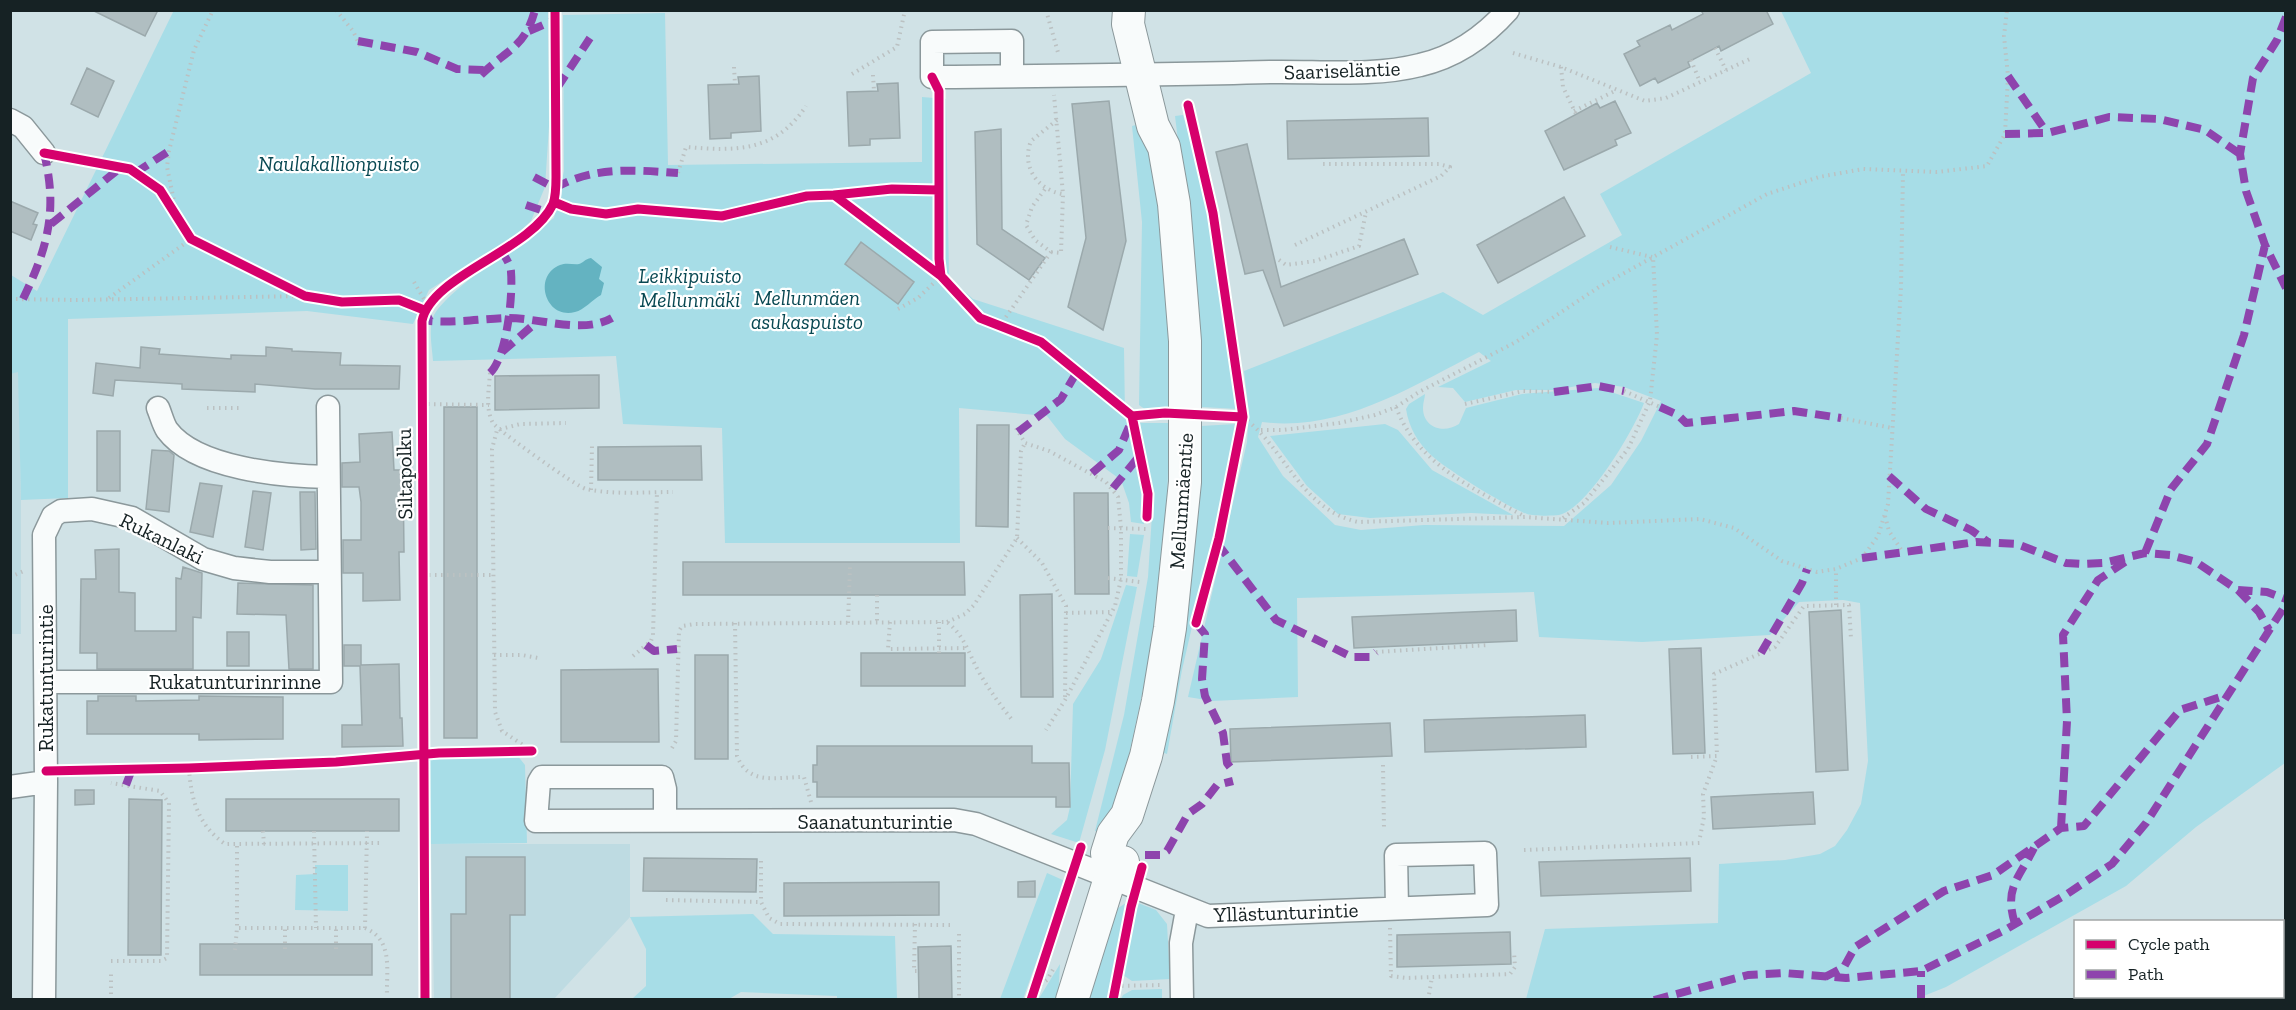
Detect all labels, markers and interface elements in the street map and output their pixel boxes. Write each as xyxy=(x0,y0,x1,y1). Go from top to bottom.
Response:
street label: Saariseläntie xyxy=(1283,55,1401,85)
park label: Naulakallionpuisto xyxy=(258,151,420,176)
park label: Leikkipuisto Mellunmäki xyxy=(638,263,742,312)
park label: Mellunmäen asukaspuisto xyxy=(751,285,863,334)
street label: Siltapolku xyxy=(391,428,417,520)
street label: Mellunmäentie xyxy=(1164,432,1198,570)
street label: Rukanlaki xyxy=(116,507,208,569)
street label: Rukatunturintie xyxy=(33,604,58,752)
street label: Rukatunturinrinne xyxy=(149,669,321,694)
street label: Saanatunturintie xyxy=(797,809,953,834)
street label: Yllästunturintie xyxy=(1212,897,1359,927)
legend xyxy=(2074,920,2284,998)
text: Cycle path xyxy=(2128,933,2210,955)
text: Path xyxy=(2128,963,2164,985)

